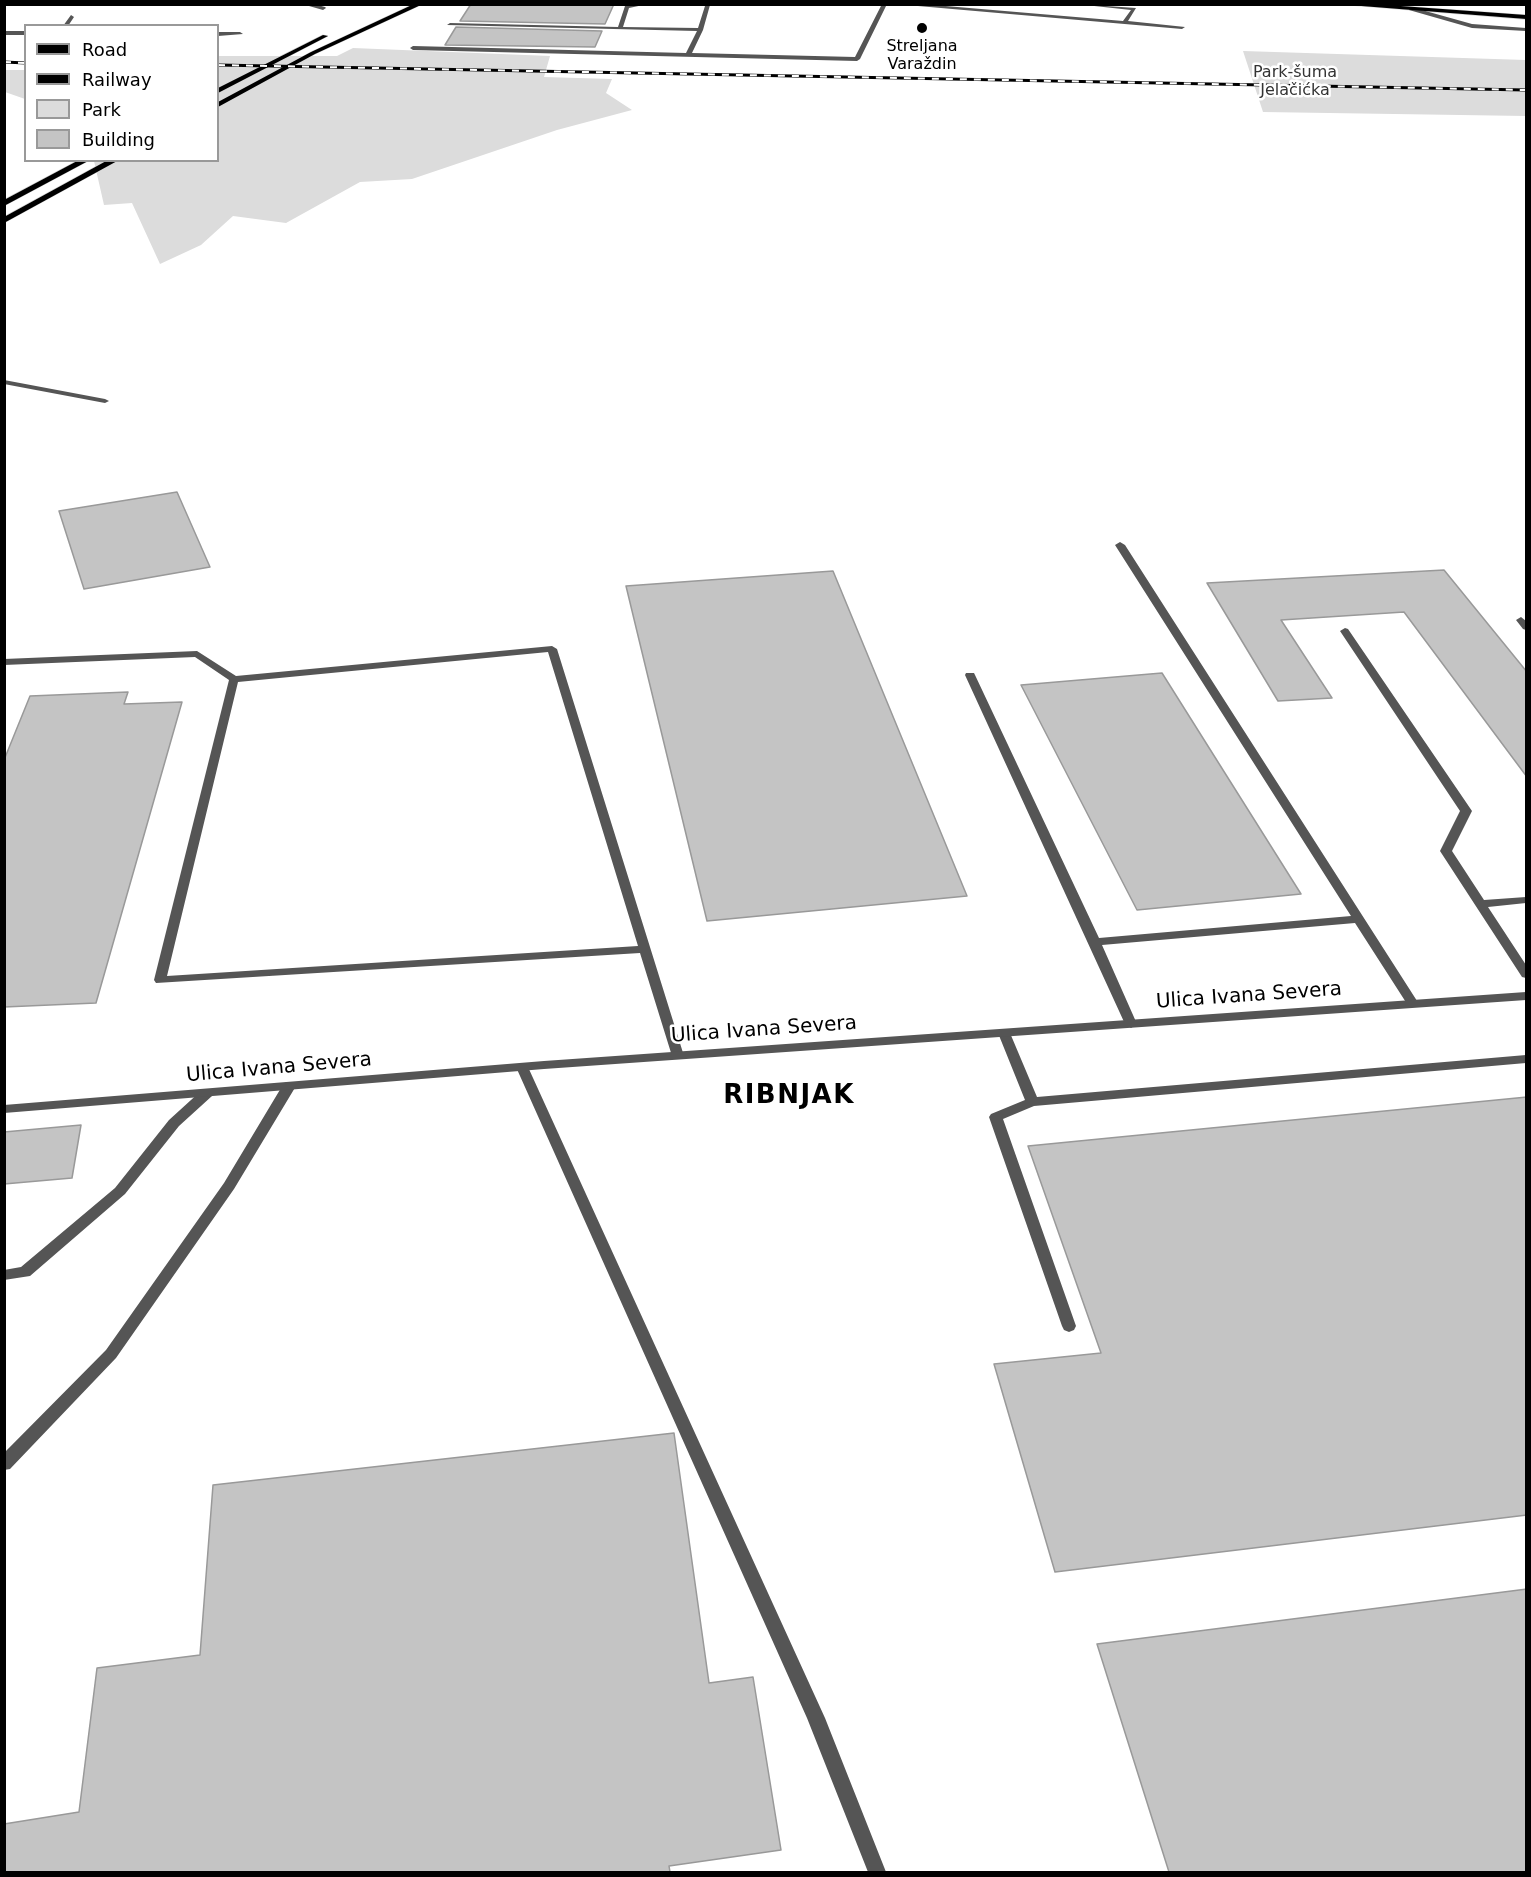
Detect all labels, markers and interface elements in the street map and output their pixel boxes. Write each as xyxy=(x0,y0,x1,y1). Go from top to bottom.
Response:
marker: Streljana Varaždin xyxy=(915,21,929,35)
legend xyxy=(24,24,219,162)
place label: Streljana Varaždin xyxy=(886,37,958,75)
text: Road xyxy=(82,39,127,60)
park label: Park-šuma Jelačićka xyxy=(1253,63,1337,101)
text: Railway xyxy=(82,69,152,90)
text: Park xyxy=(82,99,121,120)
text: Building xyxy=(82,129,155,150)
street label: Ulica Ivana Severa xyxy=(1155,978,1343,1014)
street label: Ulica Ivana Severa xyxy=(670,1012,858,1048)
street label: Ulica Ivana Severa xyxy=(185,1048,373,1088)
district label: RIBNJAK xyxy=(723,1080,855,1112)

